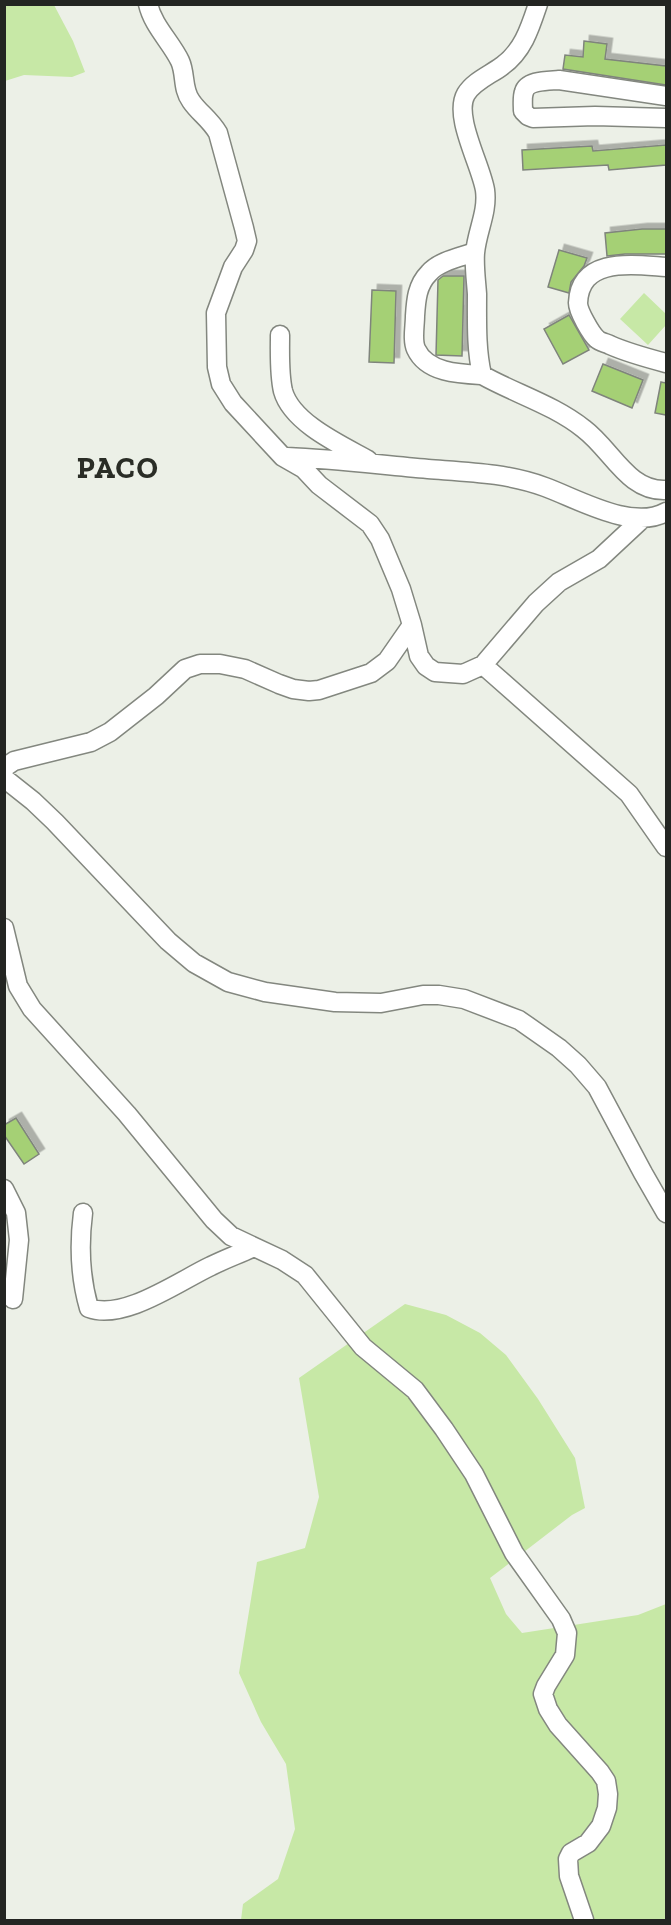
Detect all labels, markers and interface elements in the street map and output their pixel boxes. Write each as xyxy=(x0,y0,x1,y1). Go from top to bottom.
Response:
district label: PACO xyxy=(77,450,159,486)

